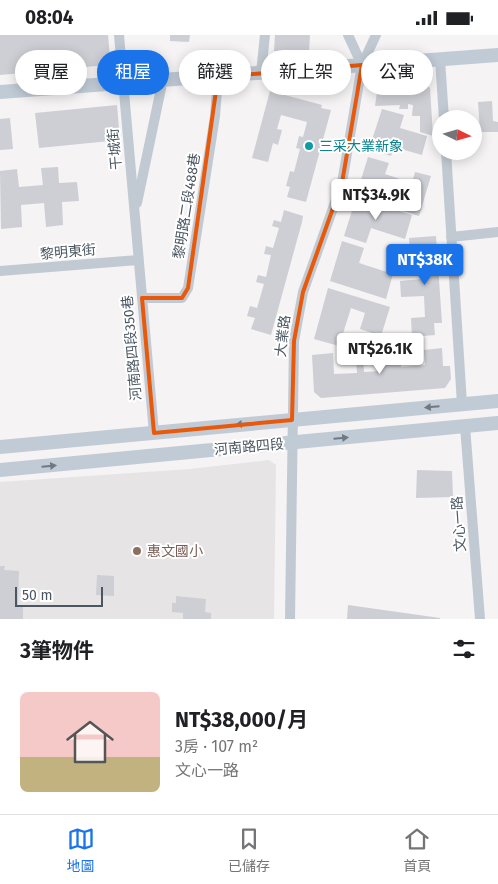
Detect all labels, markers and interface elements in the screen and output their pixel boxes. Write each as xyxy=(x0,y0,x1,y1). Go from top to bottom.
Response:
text: 08:04 xyxy=(25,6,74,29)
chip: 買屋 xyxy=(15,50,87,95)
chip: 租屋 xyxy=(97,50,169,95)
chip: 篩選 xyxy=(179,50,251,95)
chip: 新上架 xyxy=(261,50,351,95)
chip: 公寓 xyxy=(361,50,433,95)
north arrow xyxy=(432,110,482,160)
map controls xyxy=(432,110,482,160)
street label: 干城街 xyxy=(105,127,125,171)
place label: 三采大業新象 xyxy=(319,138,403,155)
marker: 三采大業新象 xyxy=(303,140,315,152)
street label: 黎明路二段488巷 xyxy=(170,152,204,260)
pin: NT$34.9K xyxy=(324,179,428,221)
text: NT$34.9K xyxy=(342,185,410,204)
street label: 黎明東街 xyxy=(39,241,97,263)
pin: NT$38K xyxy=(384,243,466,286)
text: NT$38K xyxy=(397,250,453,269)
street label: 河南路四段350巷 xyxy=(119,295,145,401)
street label: 大業路 xyxy=(272,314,294,358)
pin: NT$26.1K xyxy=(328,333,432,375)
text: NT$26.1K xyxy=(348,339,412,358)
one-way arrow xyxy=(424,403,440,411)
one-way arrow xyxy=(235,421,251,429)
one-way arrow xyxy=(333,434,349,442)
street label: 河南路四段 xyxy=(213,435,285,459)
one-way arrow xyxy=(41,461,57,469)
street label: 文心一路 xyxy=(449,495,469,553)
place label: 惠文國小 xyxy=(147,543,203,560)
marker: 惠文國小 xyxy=(131,545,143,557)
scale bar xyxy=(15,584,102,607)
text: 50 m xyxy=(22,587,53,604)
icon: filters xyxy=(450,635,478,663)
text: 3筆物件 xyxy=(20,638,94,664)
text: NT$38,000/月 xyxy=(175,707,308,733)
icon: home xyxy=(60,712,120,772)
text: 3房 · 107 m² xyxy=(175,737,258,756)
text: 文心一路 xyxy=(175,761,239,780)
tab: 地圖 xyxy=(67,825,95,875)
tab: 已儲存 xyxy=(228,825,270,875)
tab: 首頁 xyxy=(403,825,431,875)

